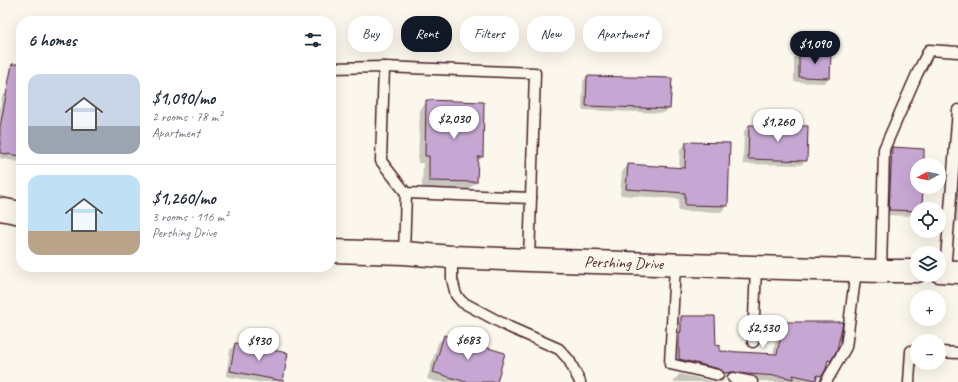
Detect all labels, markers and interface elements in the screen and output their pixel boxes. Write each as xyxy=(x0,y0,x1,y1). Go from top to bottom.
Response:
chip: Buy xyxy=(348,16,393,52)
chip: Rent xyxy=(401,16,452,52)
chip: Filters xyxy=(460,16,519,52)
chip: New xyxy=(527,16,575,52)
chip: Apartment xyxy=(583,16,662,52)
icon: filters xyxy=(302,29,324,51)
text: 6 homes xyxy=(28,30,76,51)
pin: $1,090 xyxy=(782,31,848,65)
text: $1,090 xyxy=(799,36,831,52)
text: $1,090/mo xyxy=(152,88,215,109)
icon: home xyxy=(60,90,108,138)
pin: $2,030 xyxy=(421,106,487,140)
text: 2 rooms · 78 m² xyxy=(152,109,222,125)
pin: $1,260 xyxy=(745,109,811,143)
text: $2,030 xyxy=(438,111,470,127)
text: $1,260 xyxy=(762,114,794,130)
text: Apartment xyxy=(152,125,200,141)
north arrow xyxy=(910,158,946,194)
map controls xyxy=(910,158,946,370)
text: $1,260/mo xyxy=(152,188,216,209)
icon: home xyxy=(60,191,108,239)
button: locate xyxy=(910,202,946,238)
text: 3 rooms · 116 m² xyxy=(152,209,228,225)
text: Pershing Drive xyxy=(152,225,216,241)
button: layers xyxy=(910,246,946,282)
street label: Pershing Drive xyxy=(584,252,665,274)
button: + xyxy=(910,290,946,326)
pin: $2,530 xyxy=(730,315,796,349)
text: $2,530 xyxy=(747,320,779,336)
pin: $683 xyxy=(444,327,492,361)
pin: $930 xyxy=(235,328,283,362)
text: $683 xyxy=(456,332,480,348)
text: $930 xyxy=(247,333,271,349)
button: − xyxy=(910,334,946,370)

